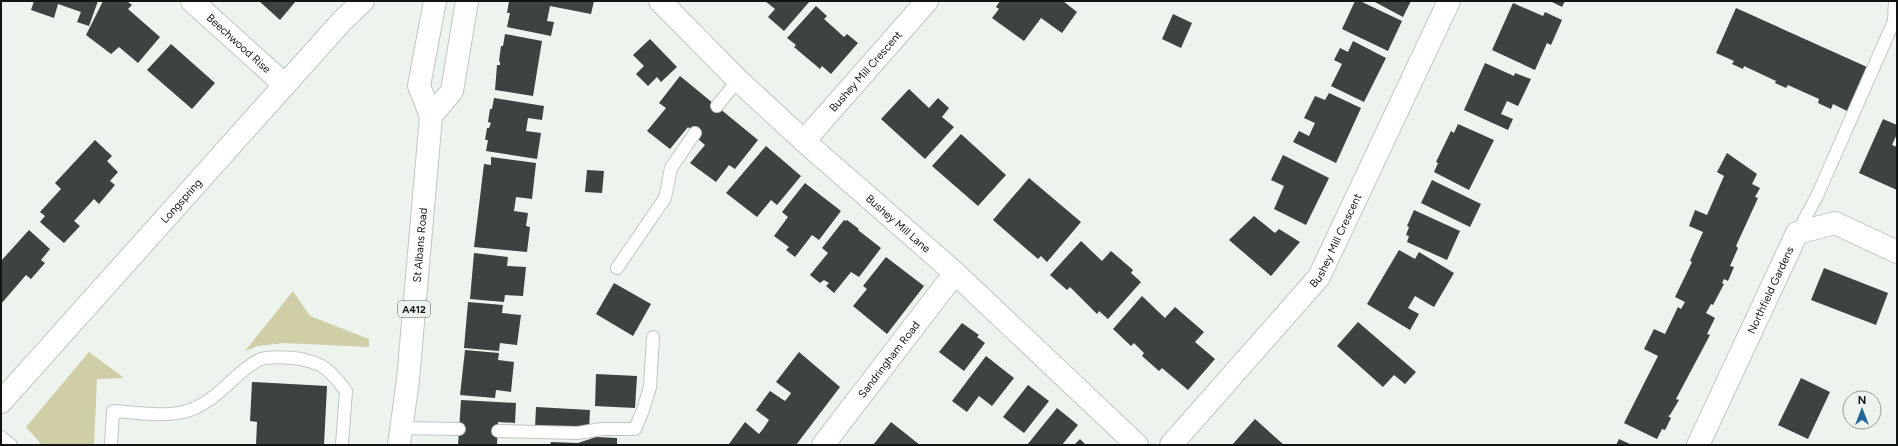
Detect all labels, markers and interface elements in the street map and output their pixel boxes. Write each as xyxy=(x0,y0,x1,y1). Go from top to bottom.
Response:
street label: Beechwood Rise xyxy=(204,11,273,76)
street label: Bushey Mill Crescent xyxy=(827,28,905,114)
street label: Longspring xyxy=(158,176,205,226)
street label: Bushey Mill Lane xyxy=(863,192,933,255)
street label: Bushey Mill Crescent xyxy=(1307,192,1364,290)
street label: St Albans Road xyxy=(411,207,430,283)
street label: Northfield Gardens xyxy=(1745,245,1797,336)
road number: A412 xyxy=(398,301,430,317)
street label: Sandringham Road xyxy=(856,319,923,401)
north arrow xyxy=(1842,390,1882,430)
text: N xyxy=(1858,394,1866,407)

